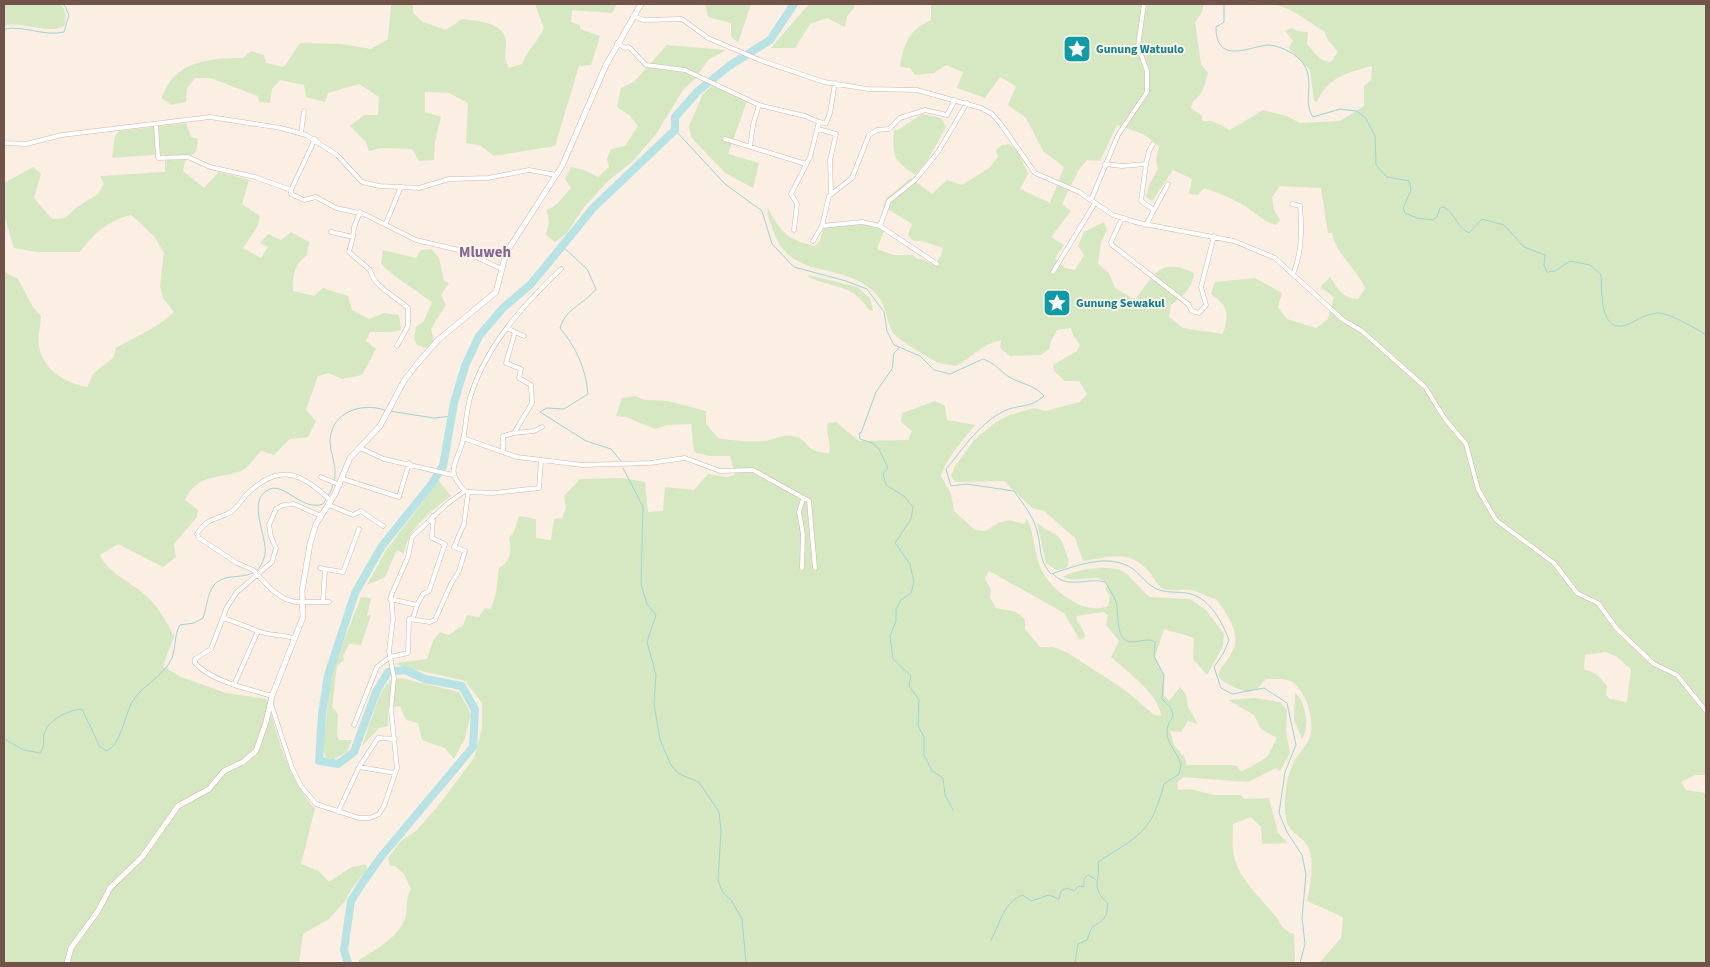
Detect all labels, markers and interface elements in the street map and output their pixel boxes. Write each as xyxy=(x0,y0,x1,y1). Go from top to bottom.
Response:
place icon: Gunung Watuulo xyxy=(1062,34,1092,64)
place label: Gunung Watuulo xyxy=(1096,41,1184,58)
district label: Mluweh xyxy=(459,242,511,263)
place icon: Gunung Sewakul xyxy=(1042,288,1072,318)
place label: Gunung Sewakul xyxy=(1076,295,1165,312)

